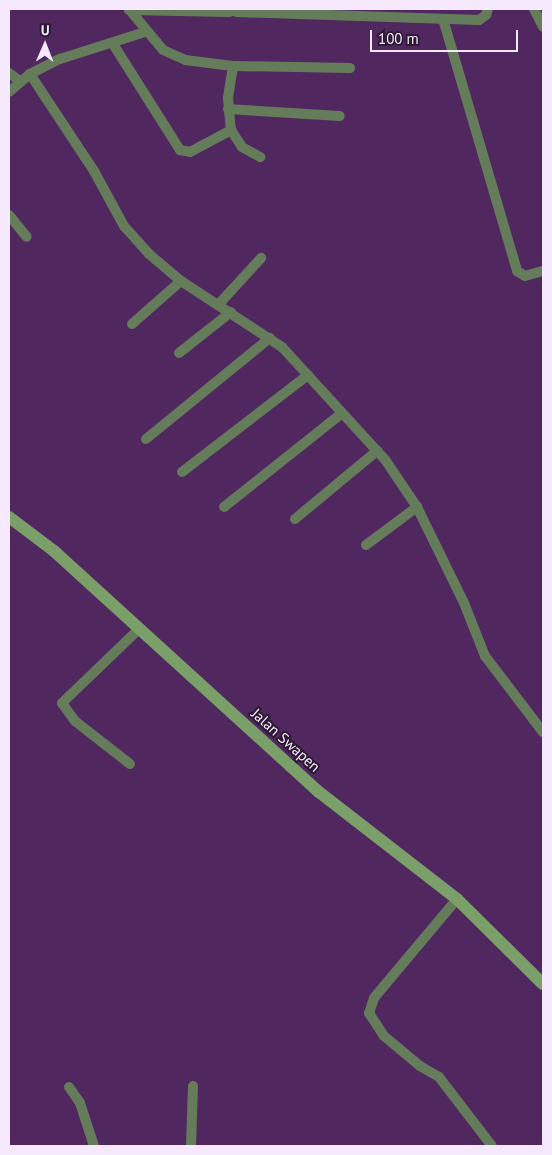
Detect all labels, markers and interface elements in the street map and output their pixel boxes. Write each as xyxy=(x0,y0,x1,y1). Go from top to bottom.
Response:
north arrow xyxy=(20,20,70,70)
scale bar xyxy=(372,20,520,52)
text: U xyxy=(41,21,50,39)
text: 100 m xyxy=(378,29,419,48)
street label: Jalan Swapen xyxy=(248,704,324,776)

